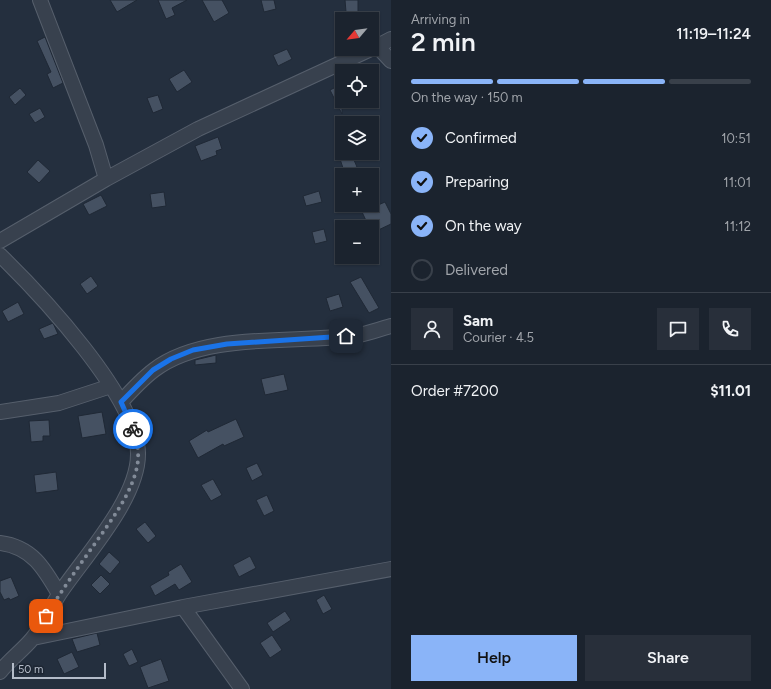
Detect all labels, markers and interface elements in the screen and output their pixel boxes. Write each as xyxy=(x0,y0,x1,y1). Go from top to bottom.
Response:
north arrow xyxy=(335,12,379,56)
map controls xyxy=(335,12,379,264)
text: Arriving in xyxy=(411,12,470,27)
text: 11:19–11:24 xyxy=(676,25,751,43)
text: 2 min xyxy=(411,26,476,58)
button: locate xyxy=(335,64,379,108)
text: On the way · 150 m xyxy=(411,90,523,105)
button: layers xyxy=(335,116,379,160)
icon: check xyxy=(411,127,433,149)
text: Confirmed xyxy=(445,129,517,147)
text: 10:51 xyxy=(721,131,751,146)
button: + xyxy=(335,168,379,212)
icon: check xyxy=(411,171,433,193)
text: Preparing xyxy=(445,173,509,191)
text: 11:01 xyxy=(723,175,751,190)
icon: check xyxy=(411,215,433,237)
text: On the way xyxy=(445,217,522,235)
text: 11:12 xyxy=(724,219,751,234)
button: − xyxy=(335,220,379,264)
text: Delivered xyxy=(445,261,508,279)
button: person xyxy=(411,308,453,350)
button: chat xyxy=(657,308,699,350)
button: phone xyxy=(709,308,751,350)
text: Sam xyxy=(463,312,493,330)
pin xyxy=(329,319,363,353)
icon: home xyxy=(335,325,357,347)
text: Courier · 4.5 xyxy=(463,330,534,345)
text: Order #7200 xyxy=(411,382,499,400)
text: $11.01 xyxy=(710,382,751,400)
courier xyxy=(113,409,153,449)
icon: bike xyxy=(122,418,144,440)
pin xyxy=(29,599,63,633)
icon: bag xyxy=(35,605,57,627)
button: Help xyxy=(411,635,577,681)
button: Share xyxy=(585,635,751,681)
scale bar xyxy=(12,661,106,680)
text: 50 m xyxy=(18,663,43,676)

